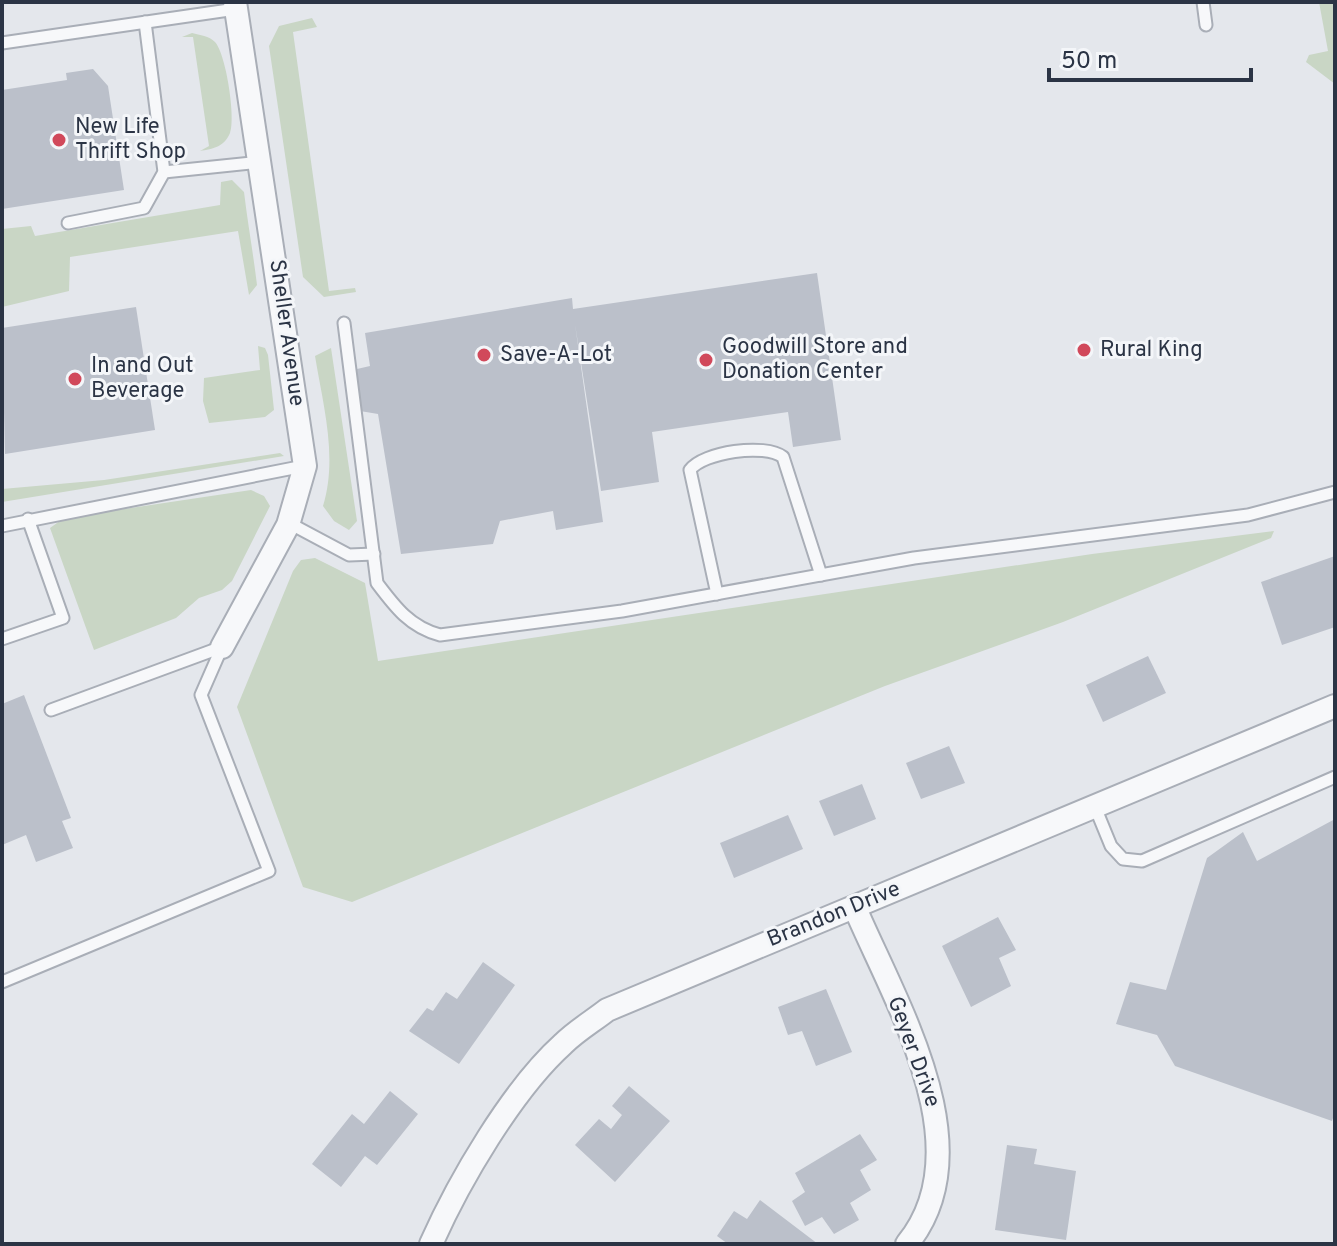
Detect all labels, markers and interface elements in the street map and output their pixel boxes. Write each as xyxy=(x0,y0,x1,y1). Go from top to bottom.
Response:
scale bar xyxy=(1049,32,1251,82)
text: 50 m xyxy=(1061,47,1117,77)
place label: New Life Thrift Shop xyxy=(75,114,186,166)
marker: New Life Thrift Shop xyxy=(50,131,68,149)
street label: Sheller Avenue xyxy=(262,258,310,408)
place label: Goodwill Store and Donation Center xyxy=(722,334,908,386)
place label: Rural King xyxy=(1100,337,1203,364)
marker: Rural King xyxy=(1075,341,1093,359)
place label: Save-A-Lot xyxy=(500,342,612,369)
marker: Save-A-Lot xyxy=(475,346,493,364)
marker: Goodwill Store and Donation Center xyxy=(697,351,715,369)
place label: In and Out Beverage xyxy=(91,353,194,405)
marker: In and Out Beverage xyxy=(66,370,84,388)
street label: Brandon Drive xyxy=(763,876,905,954)
street label: Geyer Drive xyxy=(880,993,946,1111)

